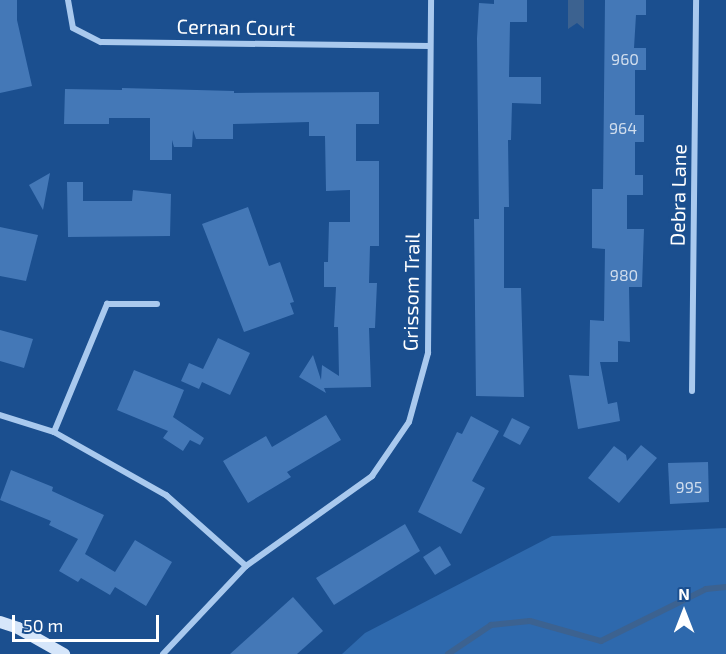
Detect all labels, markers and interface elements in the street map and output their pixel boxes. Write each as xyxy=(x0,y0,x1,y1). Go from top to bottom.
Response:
street label: Cernan Court xyxy=(176,14,296,40)
house number: 960 xyxy=(611,49,639,69)
house number: 964 xyxy=(609,118,637,138)
street label: Debra Lane xyxy=(665,144,691,246)
street label: Grissom Trail xyxy=(398,232,424,352)
house number: 980 xyxy=(610,265,638,285)
house number: 995 xyxy=(676,477,702,497)
north arrow xyxy=(654,582,714,642)
text: N xyxy=(678,584,690,603)
scale bar xyxy=(15,603,162,641)
text: 50 m xyxy=(23,614,63,636)

